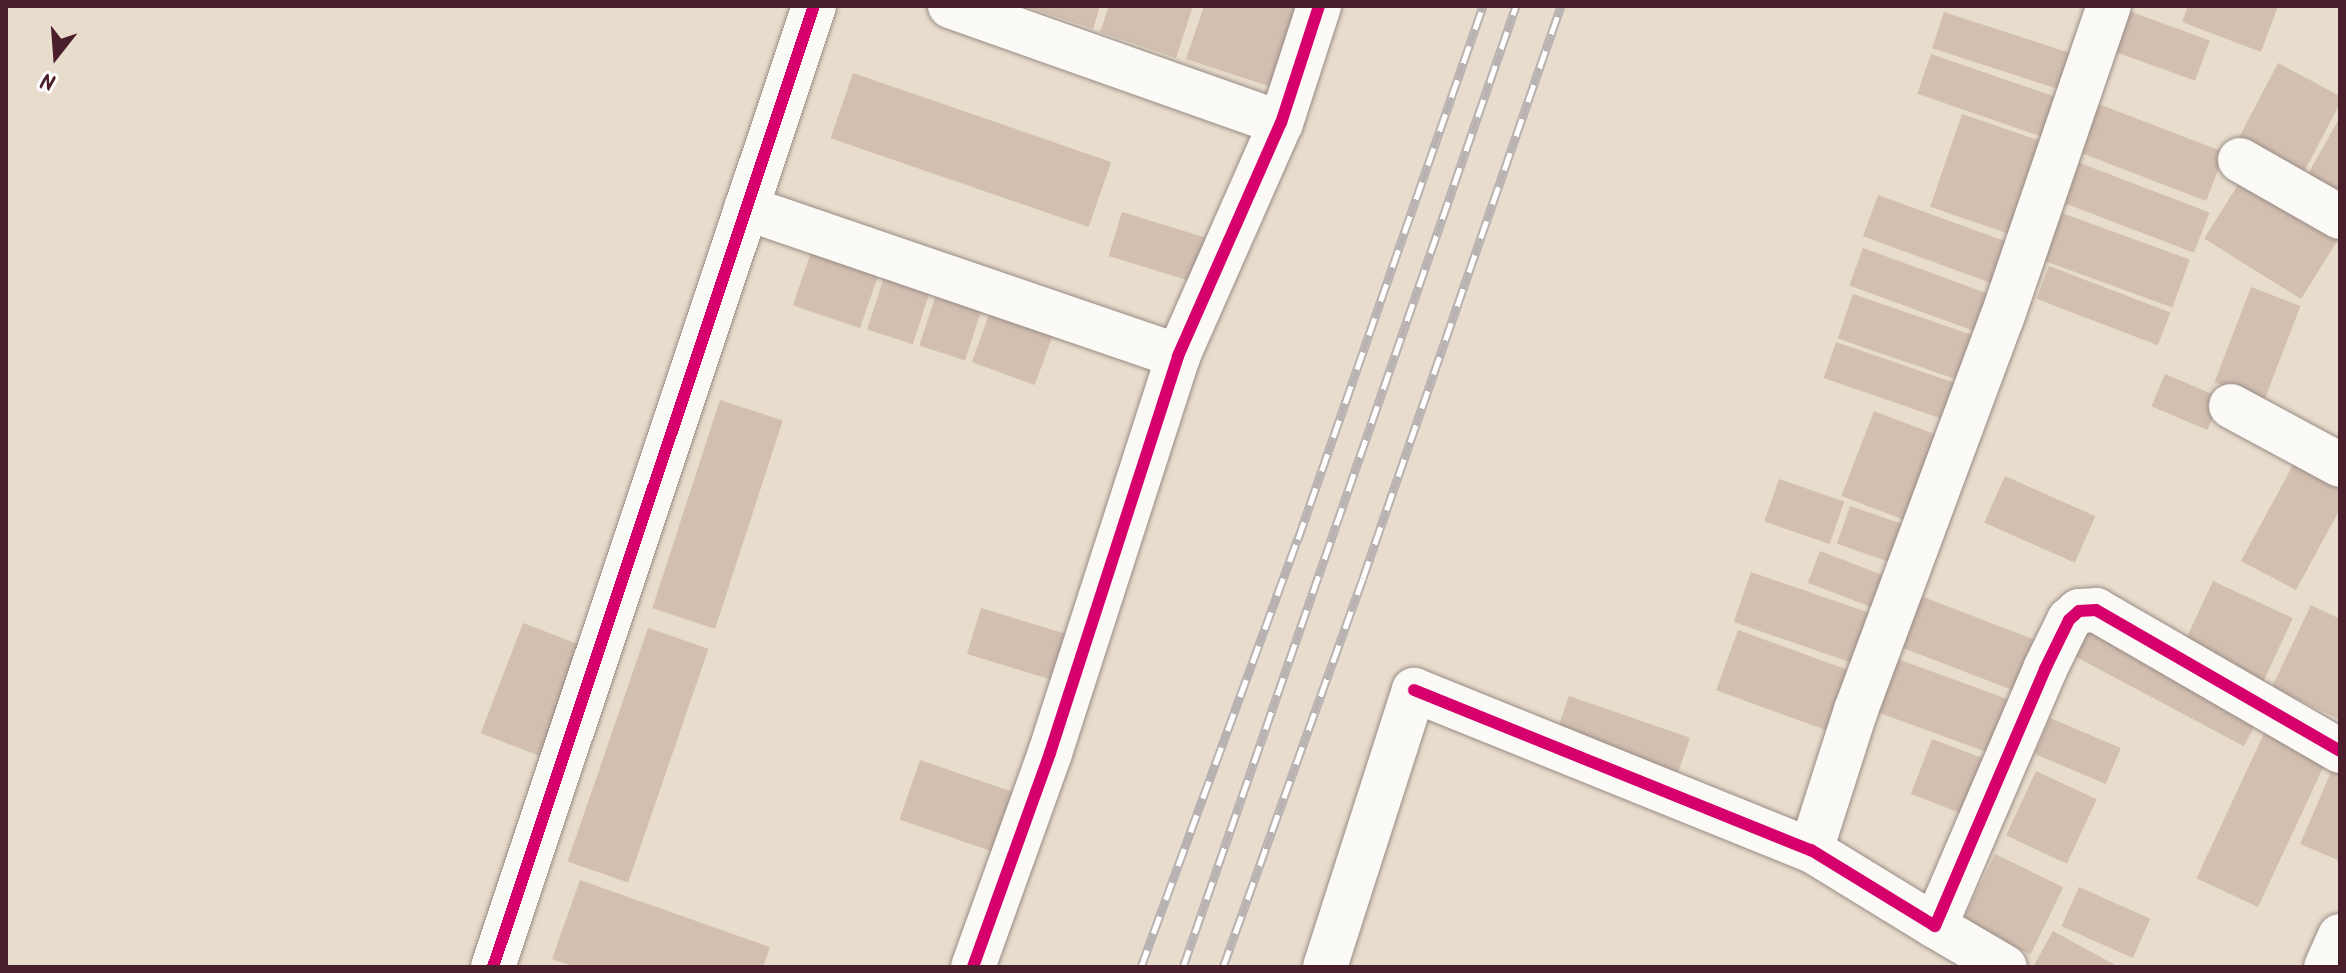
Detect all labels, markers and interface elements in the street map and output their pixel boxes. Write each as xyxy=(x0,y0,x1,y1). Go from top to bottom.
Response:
north arrow xyxy=(16,16,96,96)
text: N xyxy=(37,61,61,98)

